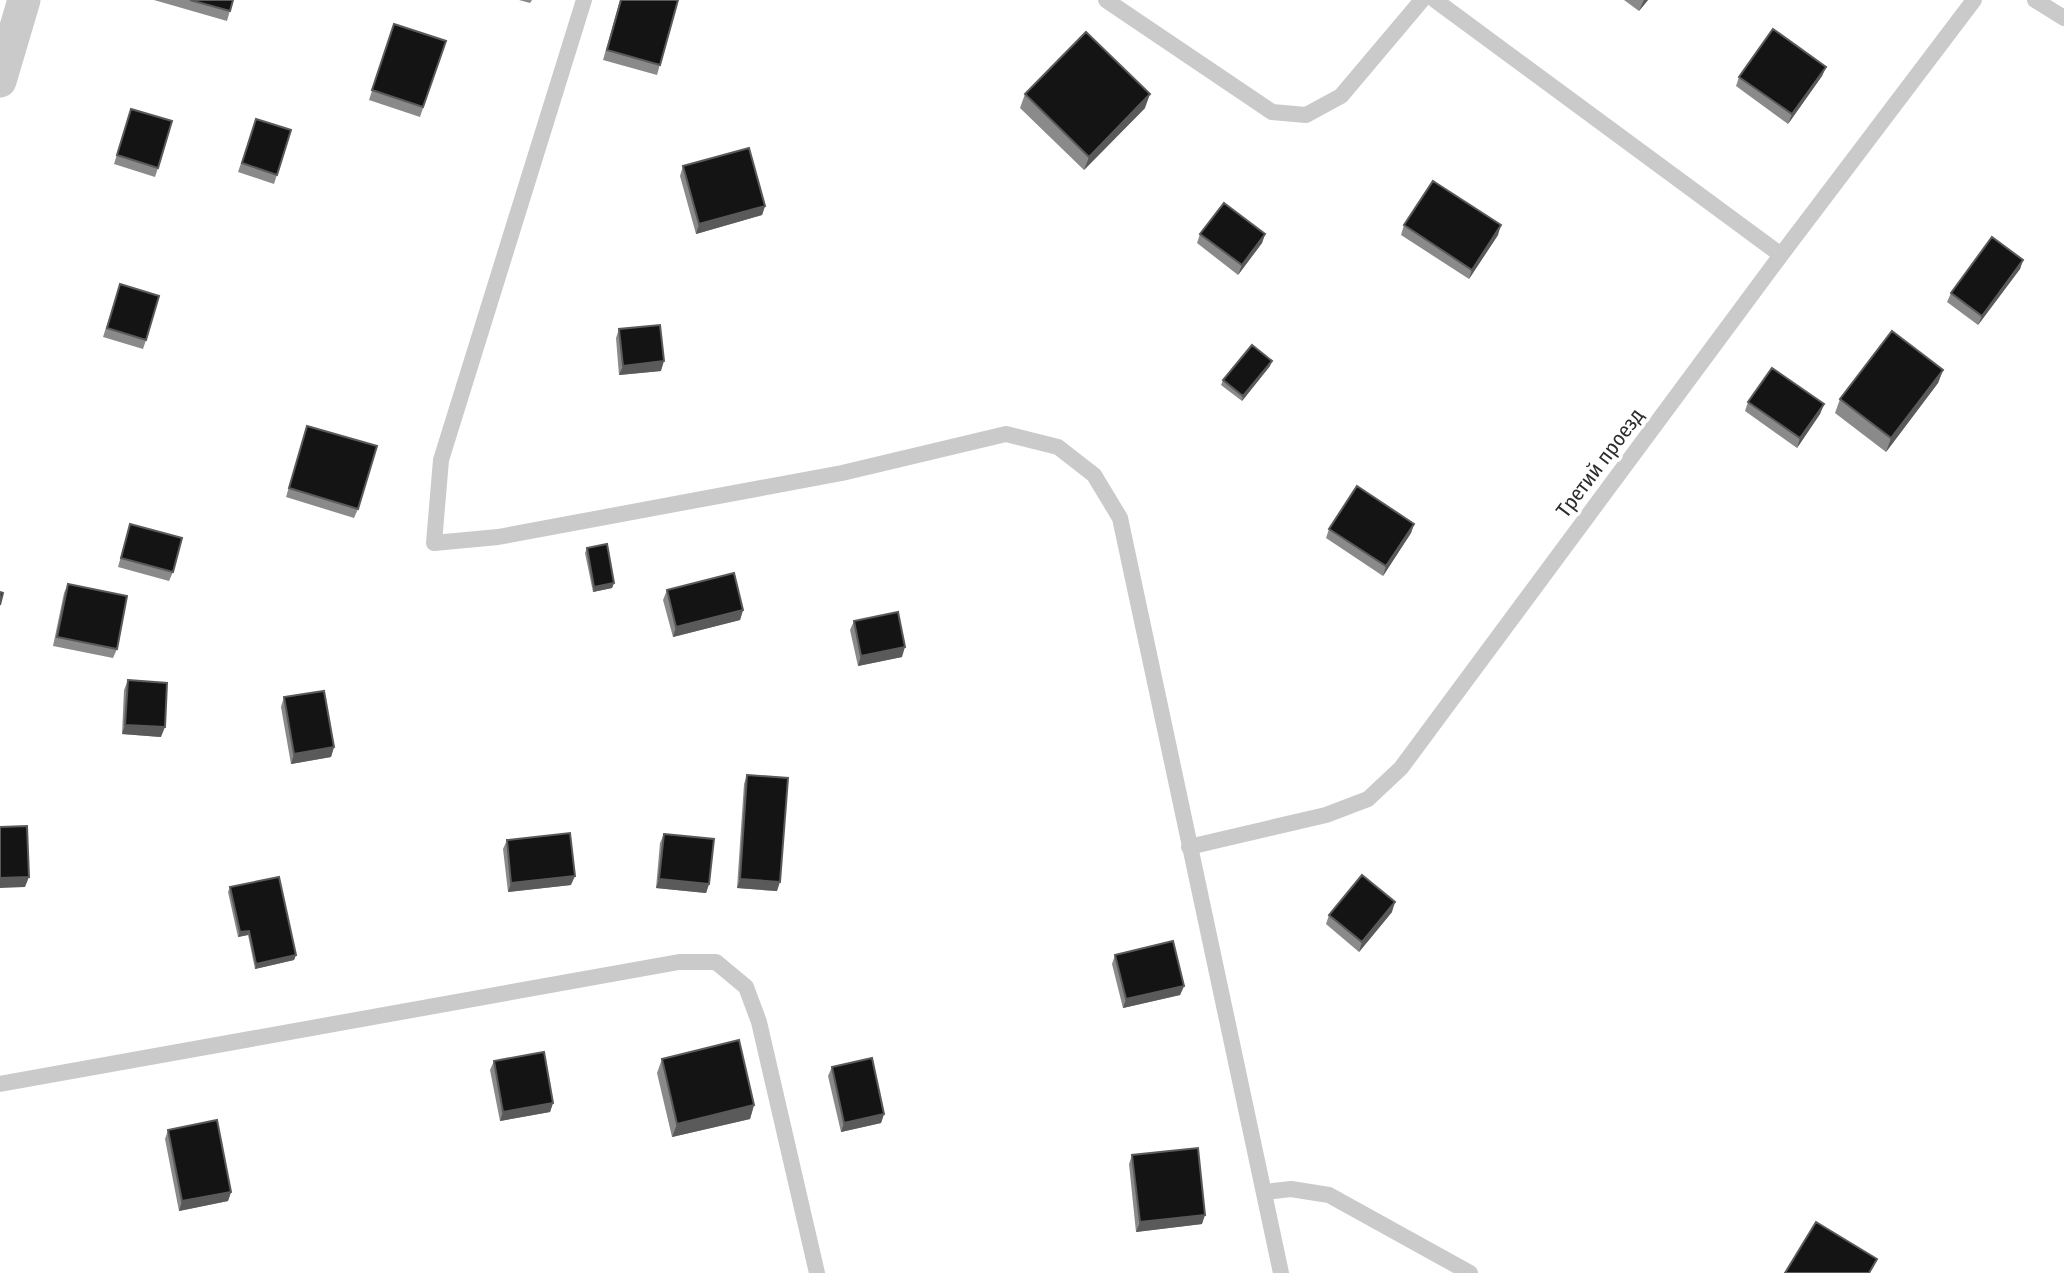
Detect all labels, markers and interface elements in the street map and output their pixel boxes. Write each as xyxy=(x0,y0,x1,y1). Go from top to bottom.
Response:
street label: Третий проезд xyxy=(1551,403,1649,523)

